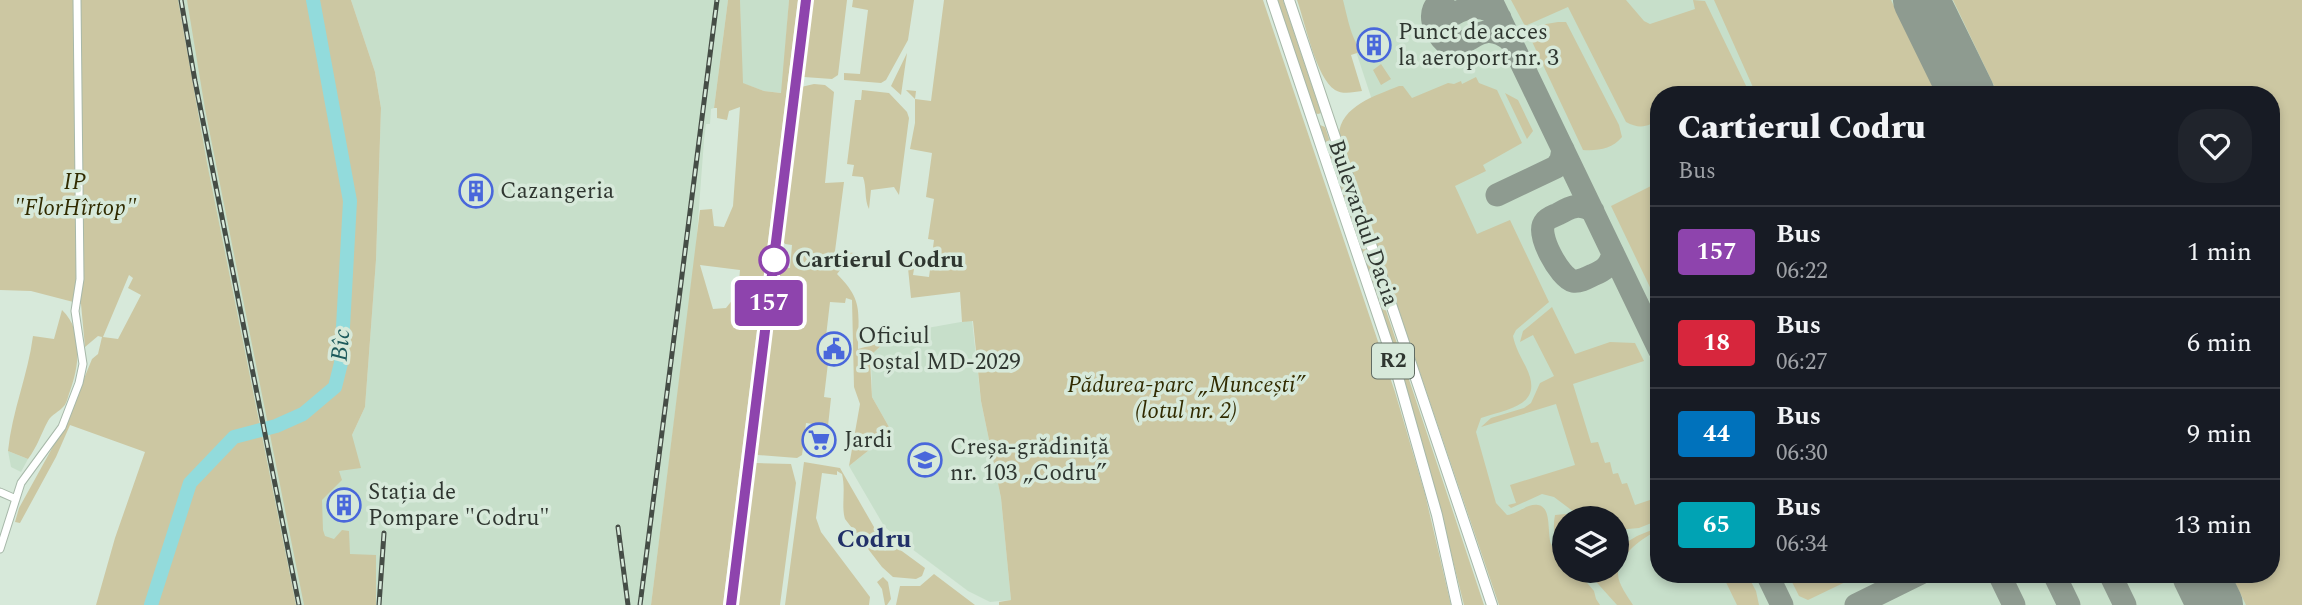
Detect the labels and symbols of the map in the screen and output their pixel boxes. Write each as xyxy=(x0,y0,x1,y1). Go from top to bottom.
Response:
place label: Punct de acces la aeroport nr. 3 xyxy=(1398,15,1559,76)
building icon: Punct de acces la aeroport nr. 3 xyxy=(1355,26,1393,64)
street label: Bulevardul Dacia xyxy=(1318,135,1408,311)
park label: IP "FlorHîrtop" xyxy=(14,165,137,226)
building icon: Cazangeria xyxy=(457,172,495,210)
place label: Cazangeria xyxy=(500,174,614,209)
place label: Cartierul Codru xyxy=(795,243,964,278)
marker: Cartierul Codru xyxy=(759,245,789,275)
line badge: 157 xyxy=(729,280,809,326)
place label: Oficiul Poștal MD-2029 xyxy=(858,319,1021,380)
water label: Bîc xyxy=(322,327,360,363)
public building icon: Oficiul Poștal MD-2029 xyxy=(815,330,853,368)
road number: R2 xyxy=(1372,344,1414,378)
park label: Pădurea-parc „Muncești” (lotul nr. 2) xyxy=(1067,368,1306,429)
supermarket icon: Jardi xyxy=(800,421,838,459)
place label: Jardi xyxy=(844,423,893,458)
place label: Creșa-grădiniță nr. 103 „Codru” xyxy=(950,430,1109,491)
school or university icon: Creșa-grădiniță nr. 103 „Codru” xyxy=(906,441,944,479)
place label: Stația de Pompare "Codru" xyxy=(368,475,550,536)
building icon: Stația de Pompare "Codru" xyxy=(325,486,363,524)
district label: Codru xyxy=(837,519,911,559)

